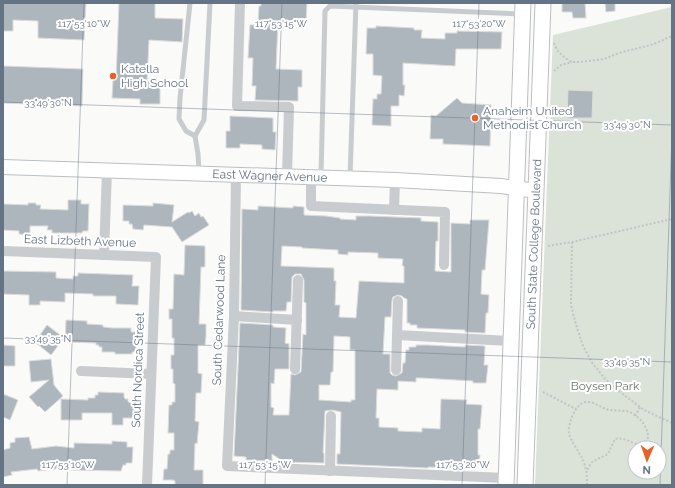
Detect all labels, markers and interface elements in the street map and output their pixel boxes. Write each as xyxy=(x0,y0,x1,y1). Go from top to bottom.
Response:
text: 117°53'10"W xyxy=(58,18,111,29)
text: 117°53'15"W xyxy=(255,18,308,29)
text: 117°53'20"W xyxy=(452,18,506,29)
place label: Katella High School xyxy=(121,62,189,90)
marker: Katella High School xyxy=(108,71,118,81)
text: 33°49'30"N xyxy=(24,97,72,108)
place label: Anaheim United Methodist Church xyxy=(483,104,581,132)
marker: Anaheim United Methodist Church xyxy=(470,113,480,123)
text: 33°49'30"N xyxy=(603,119,651,130)
street label: South State College Boulevard xyxy=(524,159,544,330)
street label: East Wagner Avenue xyxy=(212,167,328,185)
street label: East Lizbeth Avenue xyxy=(24,232,136,250)
street label: South Cedarwood Lane xyxy=(210,254,228,386)
street label: South Nordica Street xyxy=(129,312,147,428)
text: 33°49'35"N xyxy=(25,333,71,344)
text: 33°49'35"N xyxy=(604,356,650,367)
park label: Boysen Park xyxy=(571,379,640,393)
north arrow xyxy=(627,440,667,480)
text: 117°53'10"W xyxy=(42,459,95,470)
text: 117°53'15"W xyxy=(239,459,292,470)
text: 117°53'20"W xyxy=(436,459,490,470)
text: N xyxy=(642,463,651,476)

